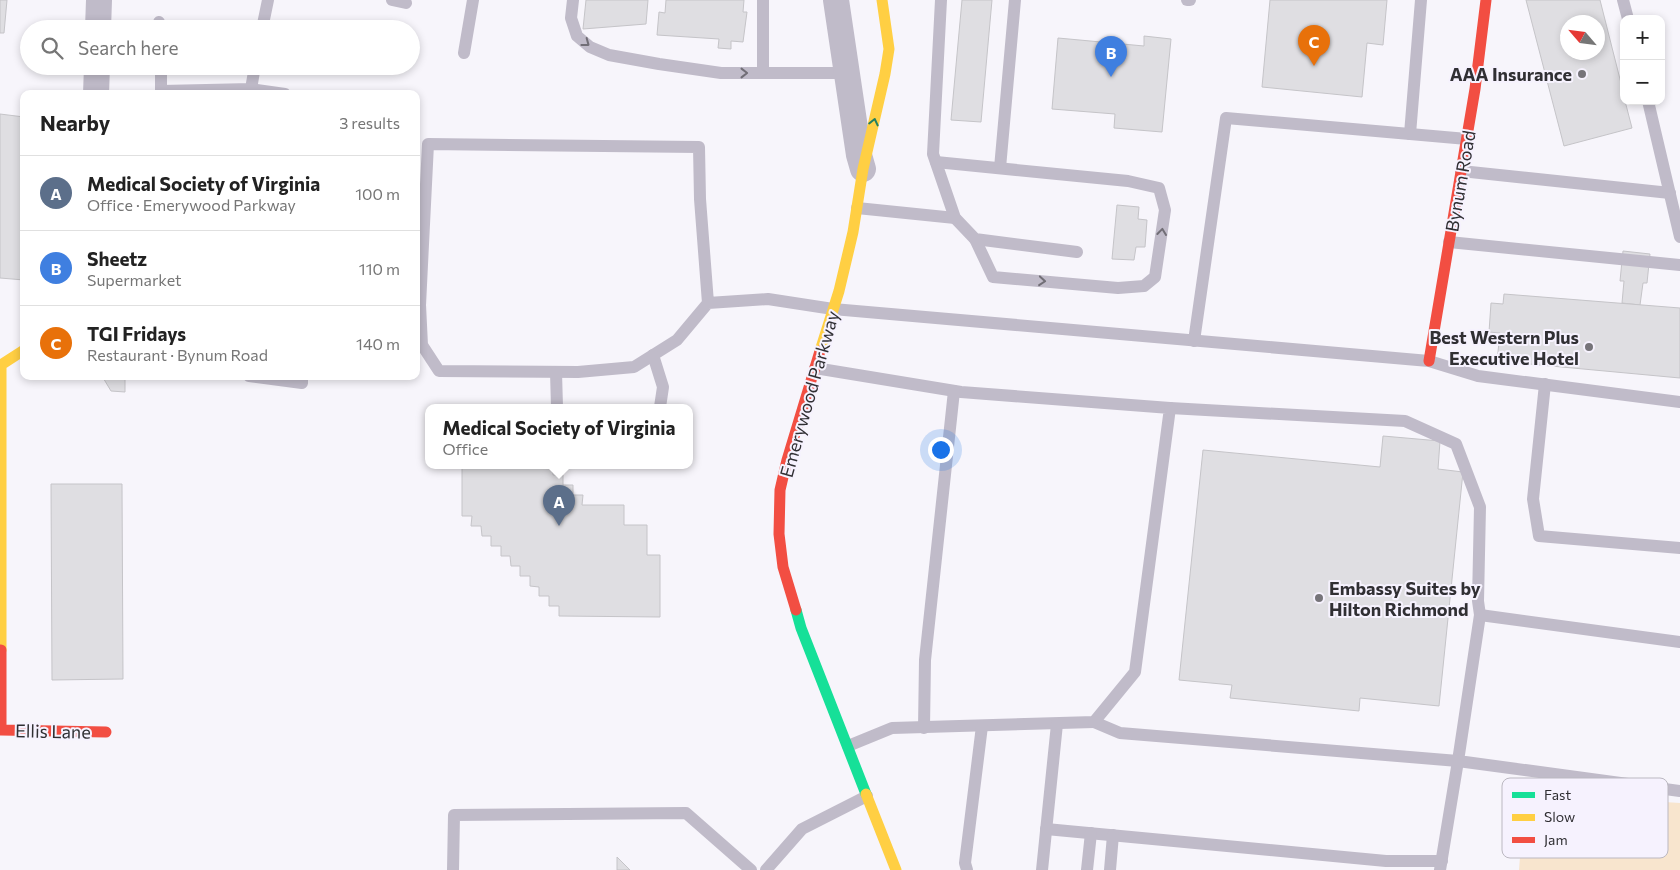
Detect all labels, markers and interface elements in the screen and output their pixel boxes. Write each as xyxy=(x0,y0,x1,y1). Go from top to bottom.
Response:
north arrow xyxy=(1560,15,1605,60)
map controls xyxy=(1620,15,1665,105)
button: + xyxy=(1620,15,1665,60)
search box xyxy=(20,20,420,75)
pin: C xyxy=(1298,25,1330,66)
icon: search xyxy=(38,34,66,62)
text: Search here xyxy=(78,36,178,59)
pin: B xyxy=(1095,36,1127,77)
one-way arrow xyxy=(580,37,590,46)
button: − xyxy=(1620,60,1665,105)
place label: AAA Insurance xyxy=(1450,63,1572,85)
one-way arrow xyxy=(740,68,748,78)
marker: AAA Insurance xyxy=(1576,68,1588,80)
text: Nearby xyxy=(40,110,110,135)
text: 3 results xyxy=(339,113,400,132)
one-way arrow xyxy=(868,117,879,126)
street label: Bynum Road xyxy=(1440,129,1480,233)
text: Medical Society of Virginia xyxy=(87,172,320,195)
text: A xyxy=(50,184,62,203)
text: 100 m xyxy=(355,184,400,203)
text: Office · Emerywood Parkway xyxy=(87,195,296,214)
one-way arrow xyxy=(1156,227,1167,235)
text: Sheetz xyxy=(87,247,147,270)
text: B xyxy=(51,259,61,278)
text: 110 m xyxy=(359,259,400,278)
text: Supermarket xyxy=(87,270,182,289)
one-way arrow xyxy=(1038,276,1046,287)
street label: Emerywood Parkway xyxy=(775,308,843,480)
text: TGI Fridays xyxy=(87,322,186,345)
place label: Best Western Plus Executive Hotel xyxy=(1429,326,1579,369)
text: C xyxy=(51,334,61,353)
text: 140 m xyxy=(356,334,400,353)
marker: Best Western Plus Executive Hotel xyxy=(1583,341,1595,353)
text: Restaurant · Bynum Road xyxy=(87,345,268,364)
popup xyxy=(425,404,693,469)
text: Medical Society of Virginia xyxy=(442,416,676,439)
your location xyxy=(928,437,954,463)
text: Office xyxy=(442,439,488,458)
pin: A xyxy=(543,485,575,526)
place label: Embassy Suites by Hilton Richmond xyxy=(1329,577,1481,620)
marker: Embassy Suites by Hilton Richmond xyxy=(1313,592,1325,604)
street label: Ellis Lane xyxy=(15,719,91,743)
legend xyxy=(1502,778,1668,858)
text: Fast xyxy=(1544,786,1571,803)
text: Slow xyxy=(1544,808,1575,825)
text: Jam xyxy=(1544,831,1568,848)

